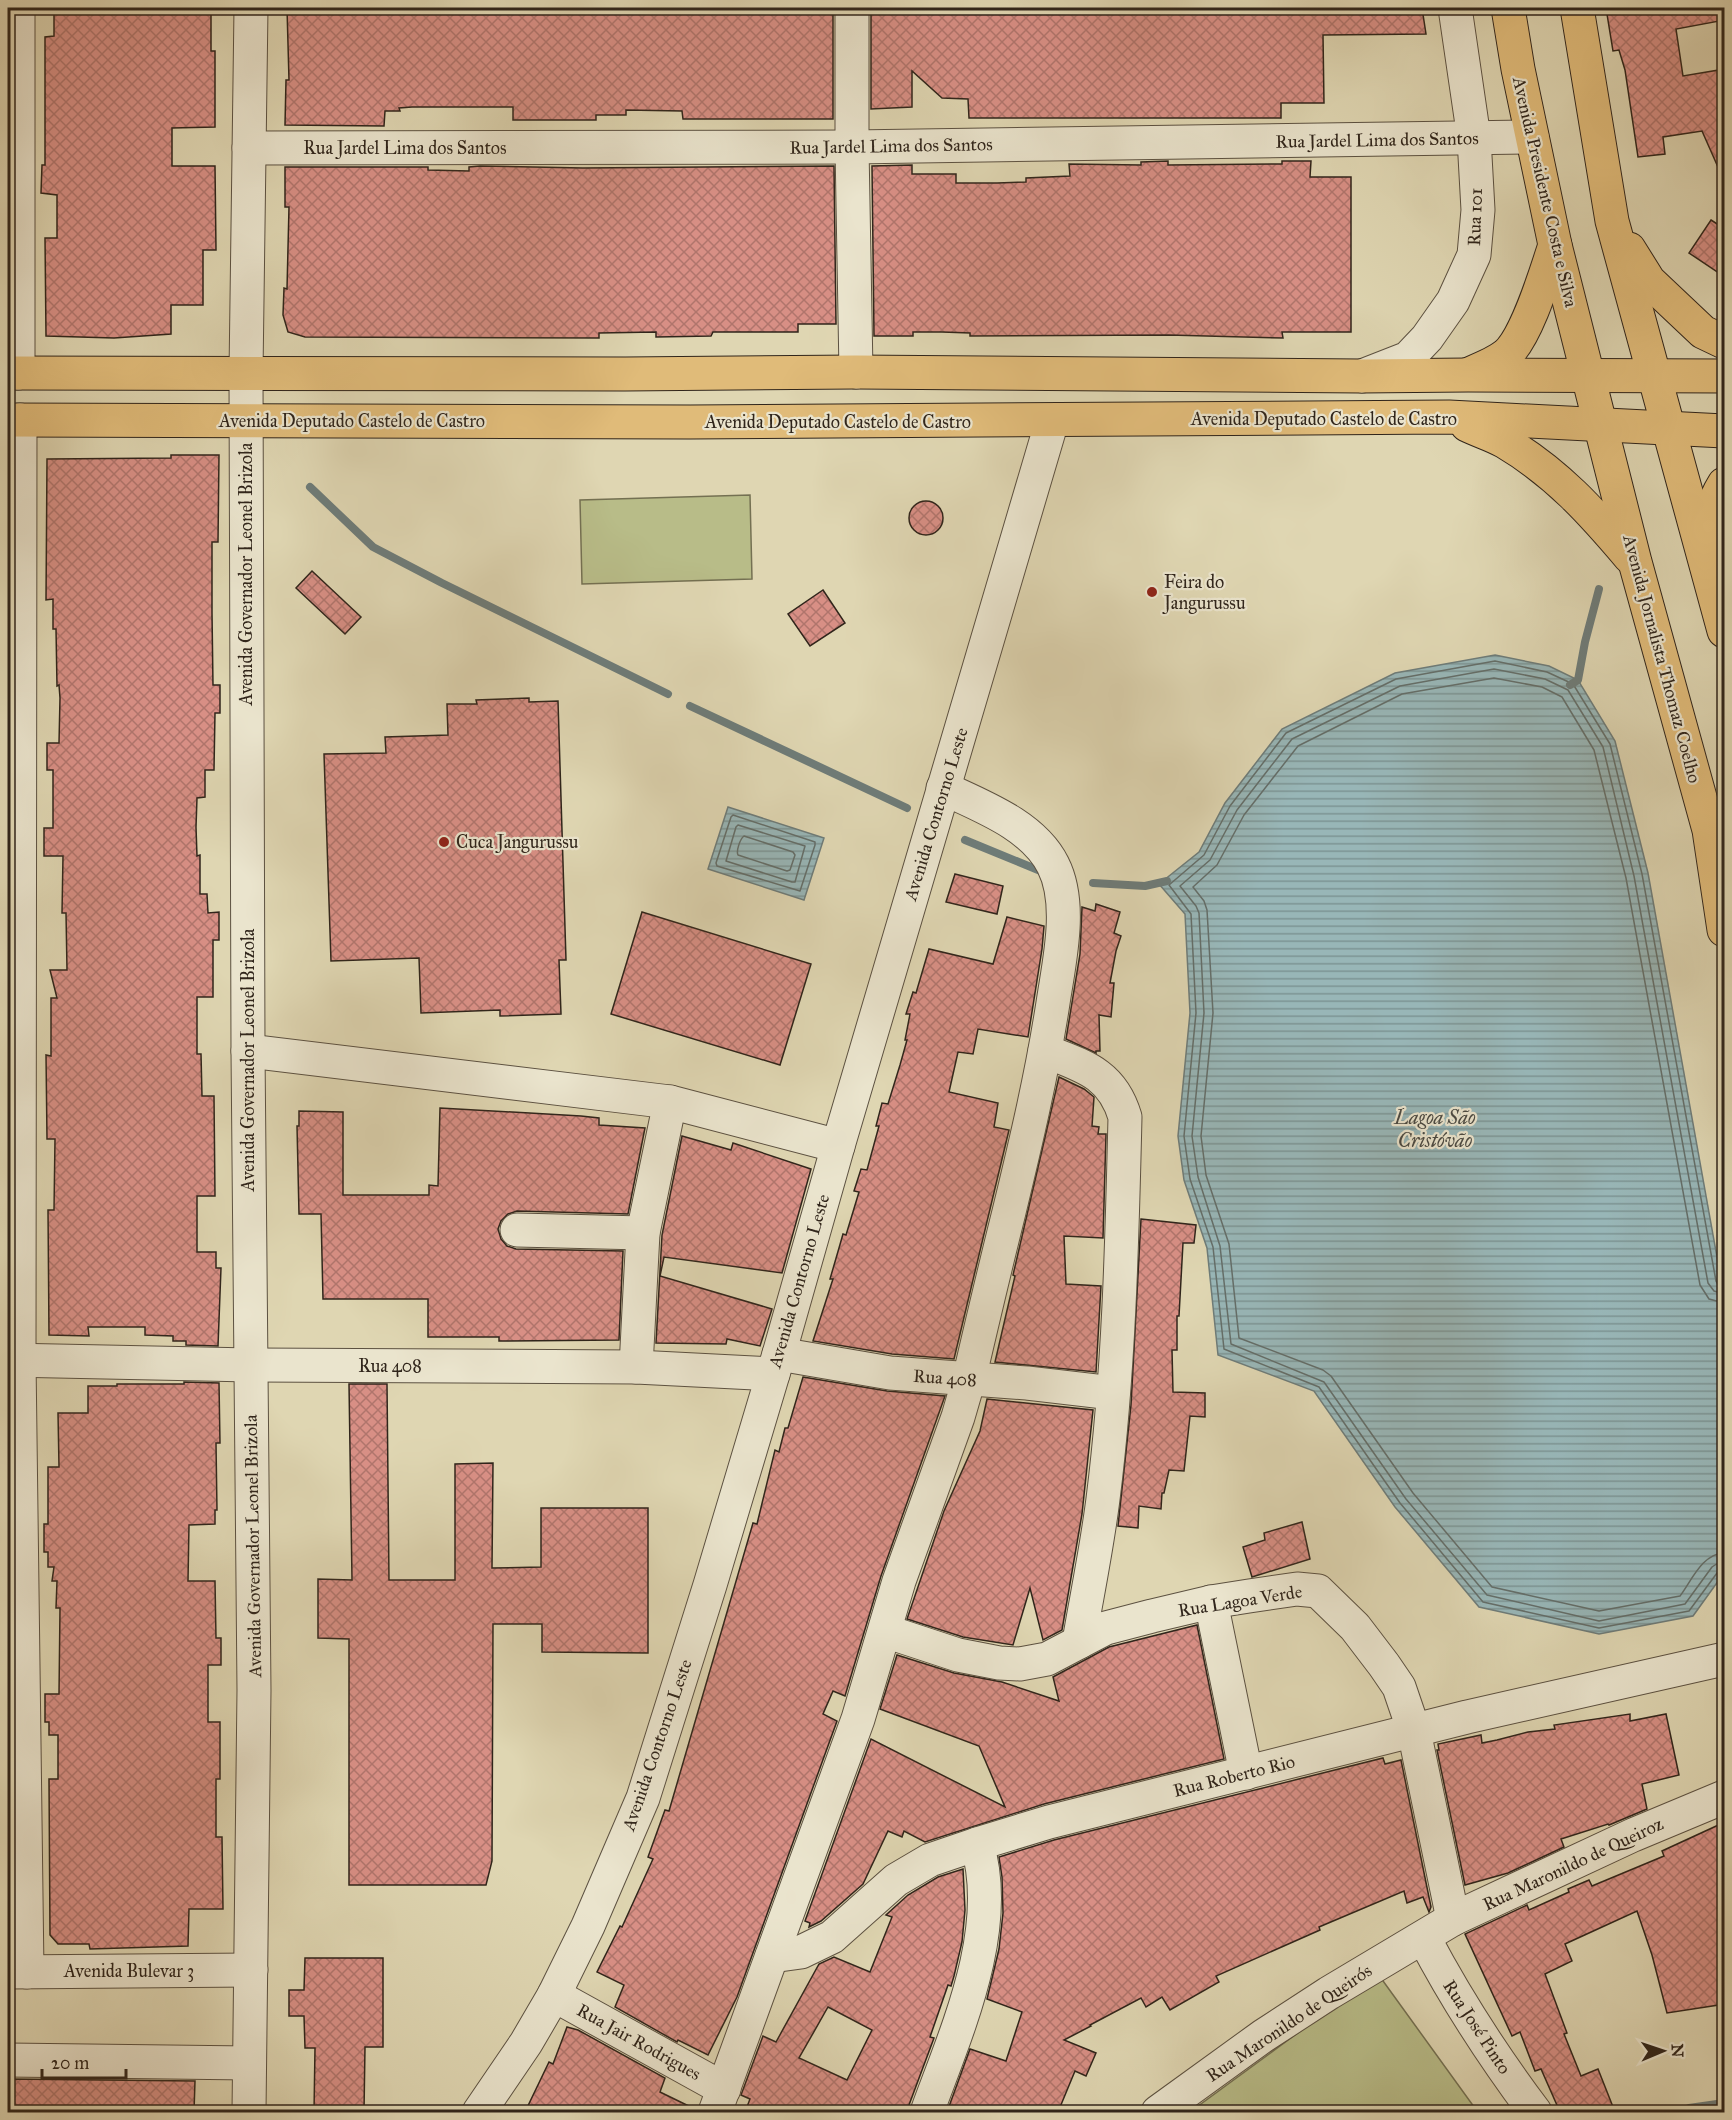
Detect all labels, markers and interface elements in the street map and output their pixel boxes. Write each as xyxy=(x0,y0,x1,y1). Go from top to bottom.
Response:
street label: Avenida Presidente Costa e Silva xyxy=(1508,74,1582,310)
street label: Rua Jardel Lima dos Santos xyxy=(1275,127,1479,154)
street label: Rua Jardel Lima dos Santos xyxy=(789,133,993,160)
street label: Rua Jardel Lima dos Santos xyxy=(303,137,507,160)
street label: Rua 101 xyxy=(1463,188,1487,246)
street label: Avenida Deputado Castelo de Castro xyxy=(1190,408,1457,430)
street label: Avenida Deputado Castelo de Castro xyxy=(218,410,485,432)
street label: Avenida Deputado Castelo de Castro xyxy=(704,411,971,433)
street label: Avenida Governador Leonel Brizola xyxy=(235,442,257,706)
street label: Avenida Jornalista Thomaz Coelho xyxy=(1617,531,1706,786)
place label: Feira do Jangurussu xyxy=(1162,571,1246,615)
marker: Feira do Jangurussu xyxy=(1145,585,1159,599)
street label: Avenida Contorno Leste xyxy=(899,725,973,904)
place label: Cuca Jangurussu xyxy=(456,831,579,854)
marker: Cuca Jangurussu xyxy=(437,835,451,849)
street label: Avenida Governador Leonel Brizola xyxy=(237,928,259,1192)
water label: Lagoa São Cristóvão xyxy=(1393,1105,1476,1152)
street label: Avenida Contorno Leste xyxy=(763,1191,834,1371)
street label: Rua 408 xyxy=(358,1355,422,1377)
street label: Rua 408 xyxy=(912,1365,978,1391)
street label: Avenida Governador Leonel Brizola xyxy=(240,1414,266,1679)
street label: Rua Lagoa Verde xyxy=(1176,1580,1304,1623)
street label: Avenida Contorno Leste xyxy=(617,1656,697,1835)
street label: Rua Roberto Rio xyxy=(1171,1750,1297,1802)
street label: Rua Maronildo de Queiroz xyxy=(1479,1812,1667,1916)
street label: Rua Maronildo de Queirós xyxy=(1202,1959,1376,2087)
street label: Avenida Bulevar 3 xyxy=(63,1960,194,1982)
street label: Rua José Pinto xyxy=(1437,1976,1516,2079)
street label: Rua Jair Rodrigues xyxy=(573,1999,705,2086)
north arrow xyxy=(1633,2021,1693,2081)
scale bar xyxy=(42,2042,126,2080)
text: N xyxy=(1668,2043,1687,2058)
text: 20 m xyxy=(51,2052,89,2074)

